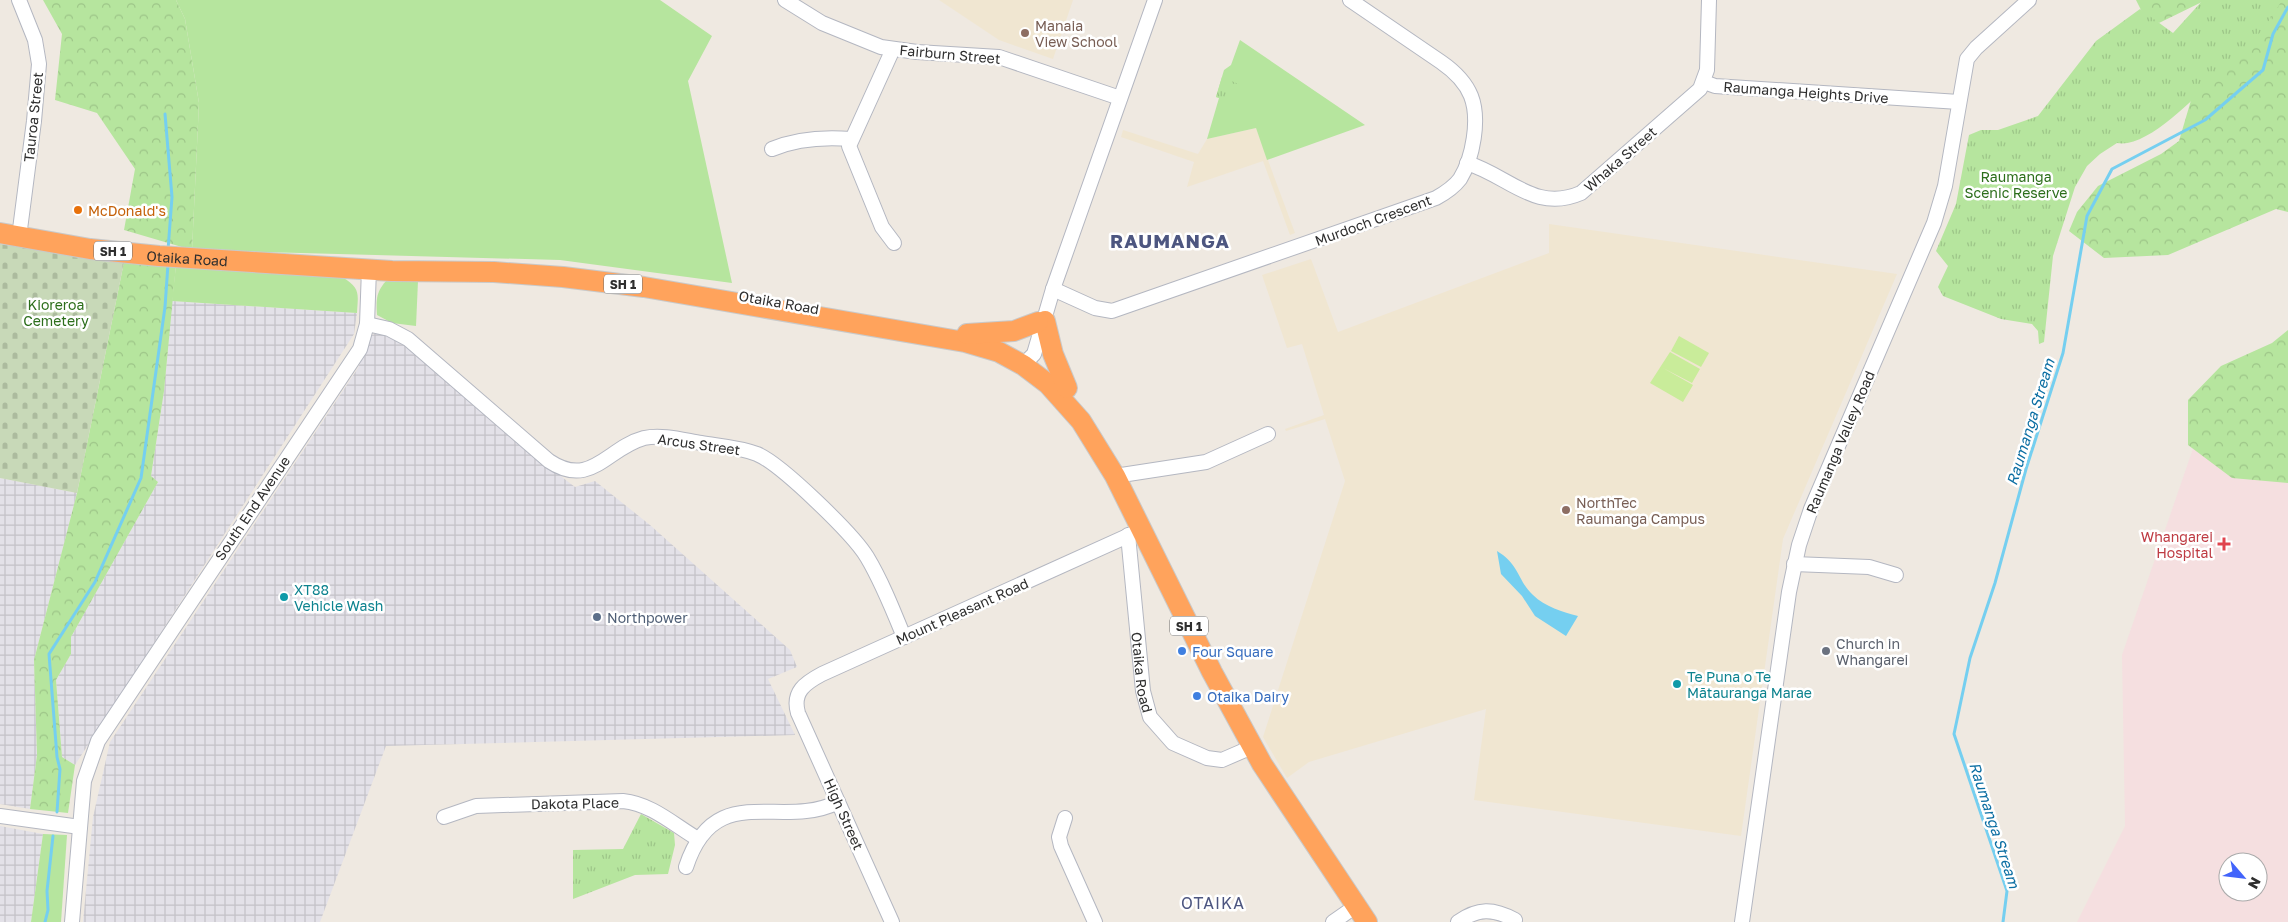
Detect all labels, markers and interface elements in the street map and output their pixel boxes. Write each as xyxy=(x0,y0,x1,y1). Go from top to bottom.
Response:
place label: Manaia View School xyxy=(1035,17,1117,50)
marker: Manaia View School xyxy=(1019,27,1031,39)
street label: Fairburn Street xyxy=(899,41,1001,67)
street label: Tauroa Street xyxy=(20,71,46,163)
street label: Raumanga Heights Drive xyxy=(1723,78,1889,106)
street label: Whaka Street xyxy=(1580,123,1660,195)
park label: Raumanga Scenic Reserve xyxy=(1965,168,2067,201)
street label: Murdoch Crescent xyxy=(1312,191,1434,249)
place label: McDonald's xyxy=(88,202,166,219)
marker: McDonald's xyxy=(72,204,84,216)
district label: RAUMANGA xyxy=(1110,229,1230,252)
road number: SH 1 xyxy=(94,242,132,260)
street label: Otaika Road xyxy=(146,246,228,269)
road number: SH 1 xyxy=(604,274,642,294)
street label: Otaika Road xyxy=(738,287,820,317)
park label: Kioreroa Cemetery xyxy=(23,296,89,329)
water label: Raumanga Stream xyxy=(2002,356,2059,488)
street label: Raumanga Valley Road xyxy=(1802,368,1878,516)
street label: Arcus Street xyxy=(657,430,741,458)
street label: South End Avenue xyxy=(211,453,293,563)
place label: NorthTec Raumanga Campus xyxy=(1576,494,1705,527)
marker: NorthTec Raumanga Campus xyxy=(1560,504,1572,516)
place label: Whangarei Hospital xyxy=(2141,528,2213,561)
marker: Whangarei Hospital xyxy=(2217,537,2231,551)
street label: Mount Pleasant Road xyxy=(893,574,1031,648)
place label: XT88 Vehicle Wash xyxy=(294,581,383,614)
marker: XT88 Vehicle Wash xyxy=(278,591,290,603)
place label: Northpower xyxy=(607,609,688,626)
marker: Northpower xyxy=(591,611,603,623)
road number: SH 1 xyxy=(1170,616,1208,636)
street label: Otaika Road xyxy=(1129,631,1157,714)
place label: Church in Whangarei xyxy=(1836,635,1908,668)
place label: Four Square xyxy=(1192,643,1273,660)
marker: Four Square xyxy=(1176,645,1188,657)
marker: Church in Whangarei xyxy=(1820,645,1832,657)
place label: Te Puna o Te Mātauranga Marae xyxy=(1687,668,1812,701)
marker: Te Puna o Te Mātauranga Marae xyxy=(1671,678,1683,690)
place label: Otaika Dairy xyxy=(1207,688,1289,705)
marker: Otaika Dairy xyxy=(1191,690,1203,702)
water label: Raumanga Stream xyxy=(1965,760,2024,891)
street label: High Street xyxy=(821,776,867,852)
street label: Dakota Place xyxy=(531,794,619,812)
north arrow xyxy=(2218,852,2268,902)
text: N xyxy=(2245,875,2265,892)
district label: OTAIKA xyxy=(1181,893,1245,913)

